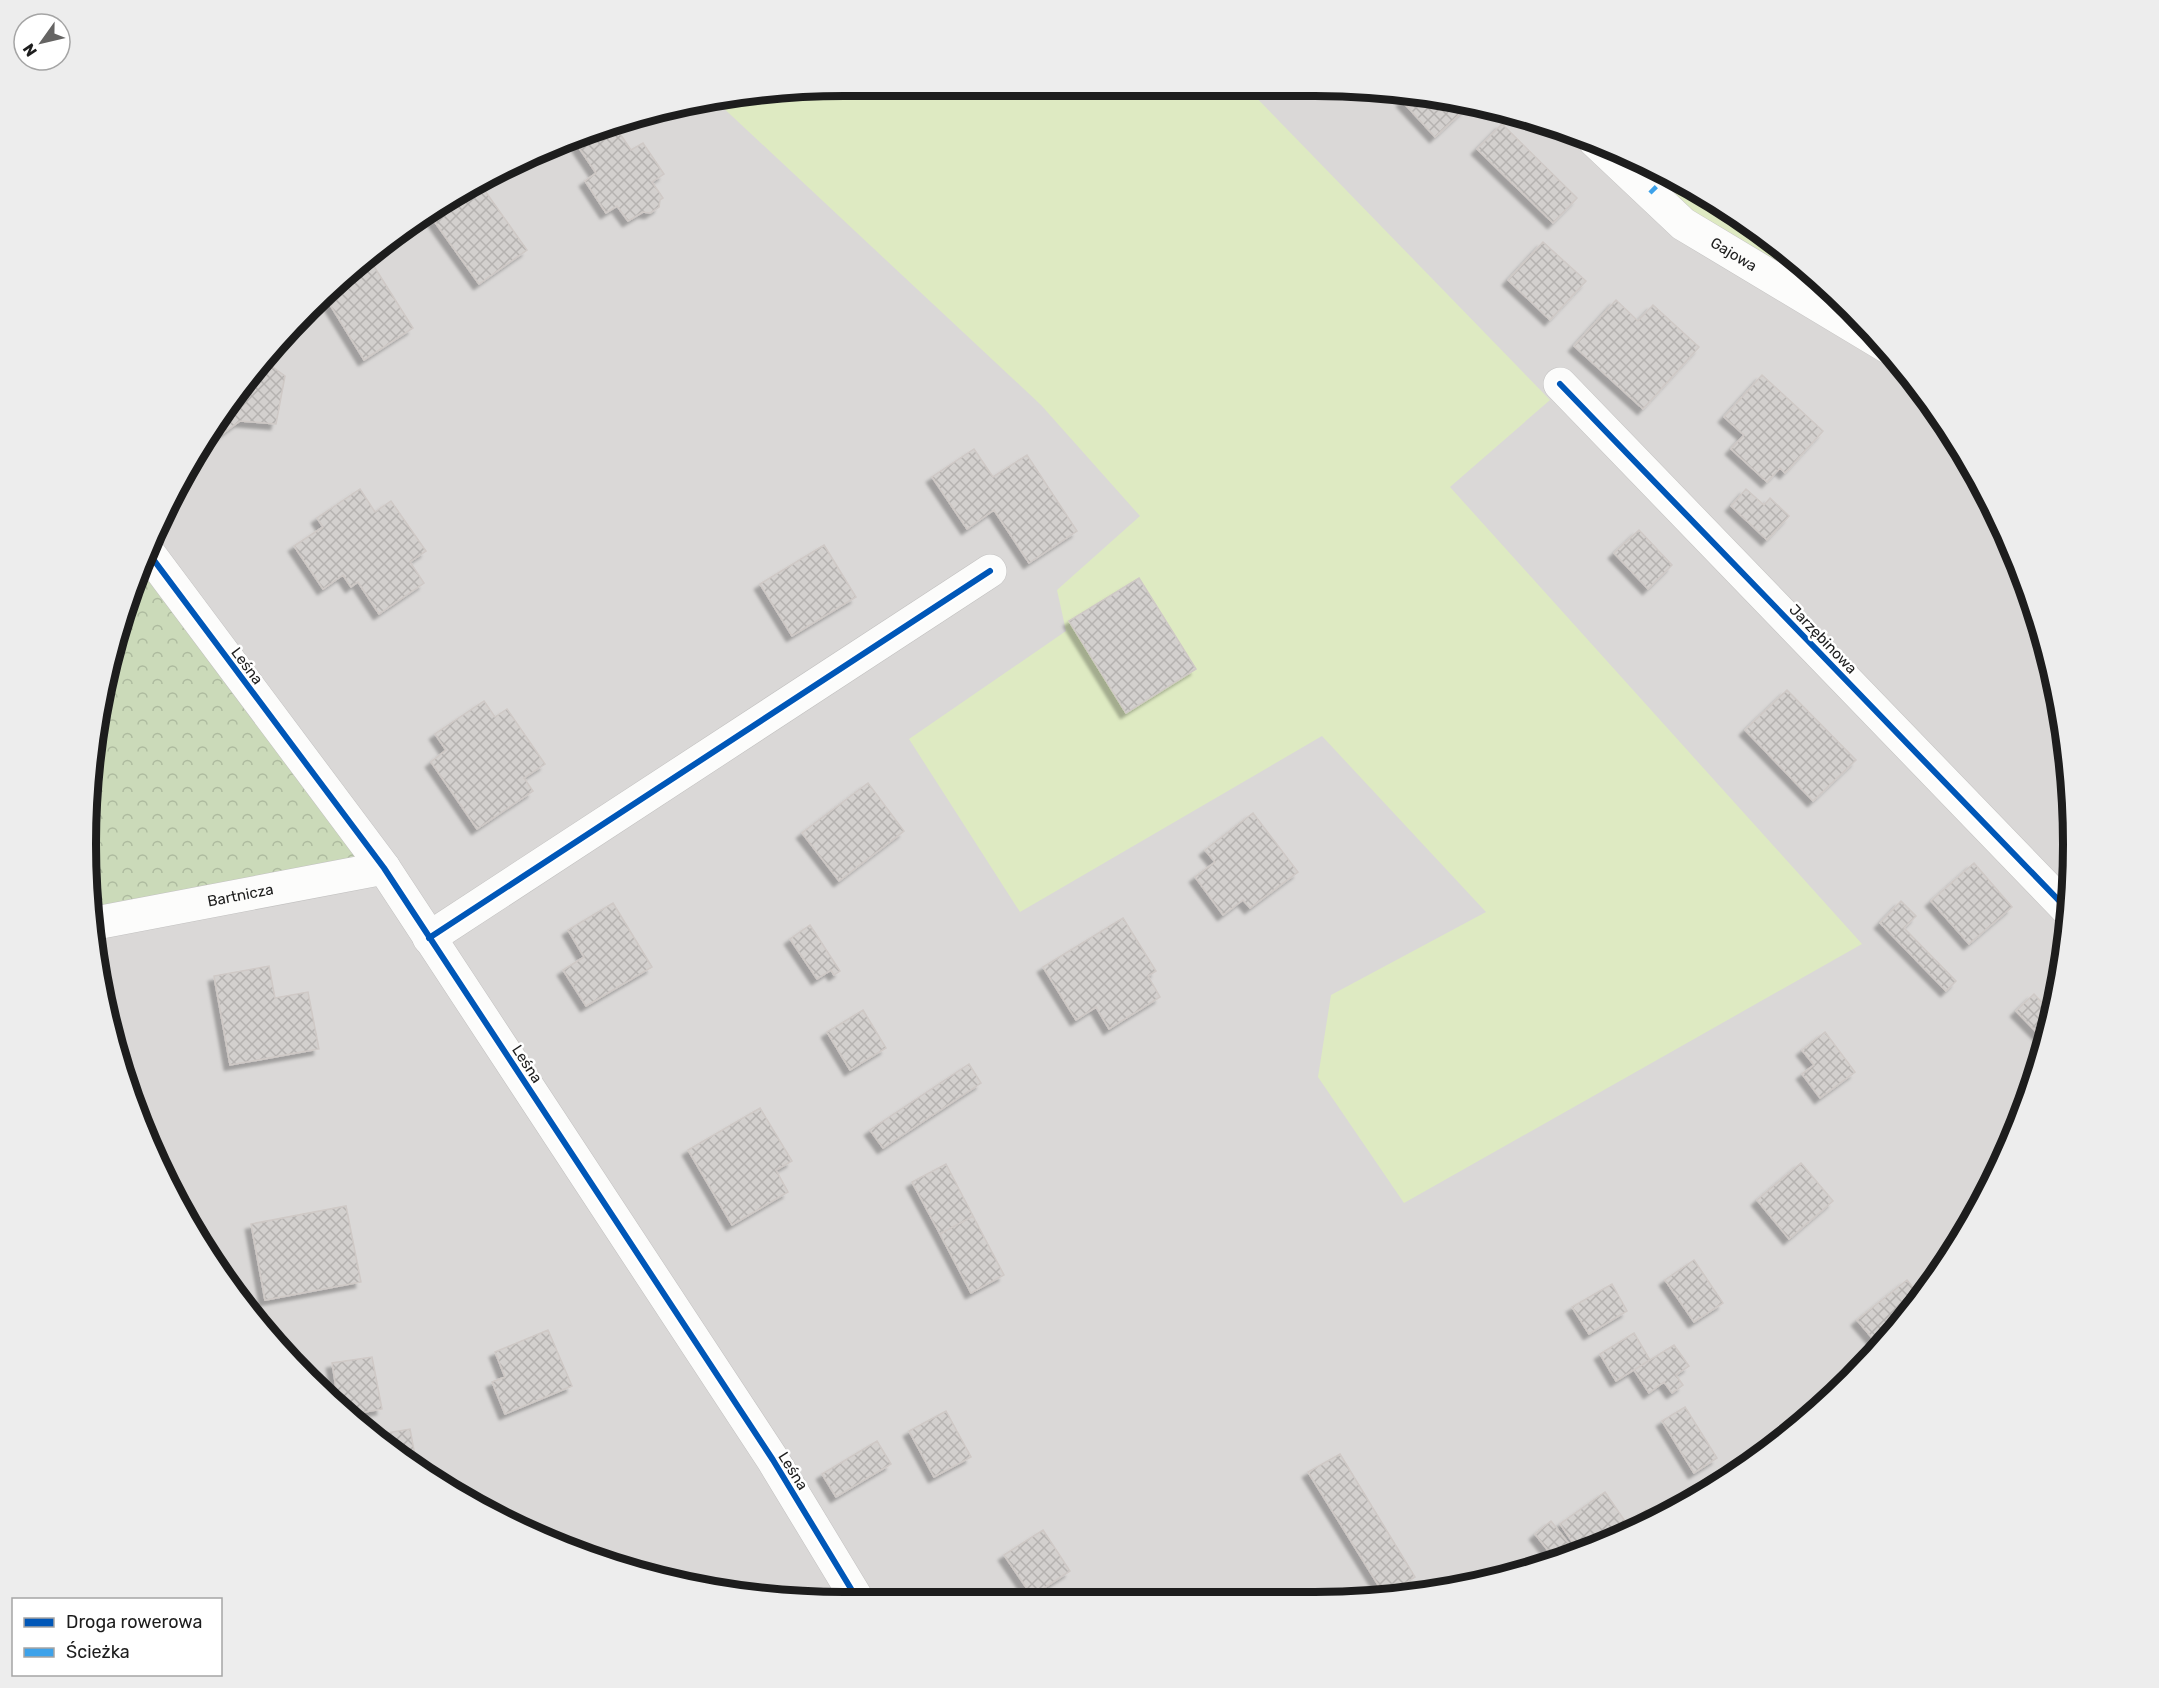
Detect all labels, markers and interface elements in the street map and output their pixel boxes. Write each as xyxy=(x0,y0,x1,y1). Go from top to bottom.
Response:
north arrow xyxy=(12,12,72,72)
text: N xyxy=(19,40,41,60)
street label: Gajowa xyxy=(1707,234,1760,275)
street label: Jarzębinowa xyxy=(1785,601,1861,677)
street label: Leśna xyxy=(227,644,267,688)
street label: Bartnicza xyxy=(206,880,275,911)
street label: Leśna xyxy=(508,1042,546,1086)
street label: Leśna xyxy=(774,1449,812,1493)
legend xyxy=(12,1598,222,1676)
text: Droga rowerowa xyxy=(66,1611,202,1633)
text: Ścieżka xyxy=(66,1641,130,1663)

